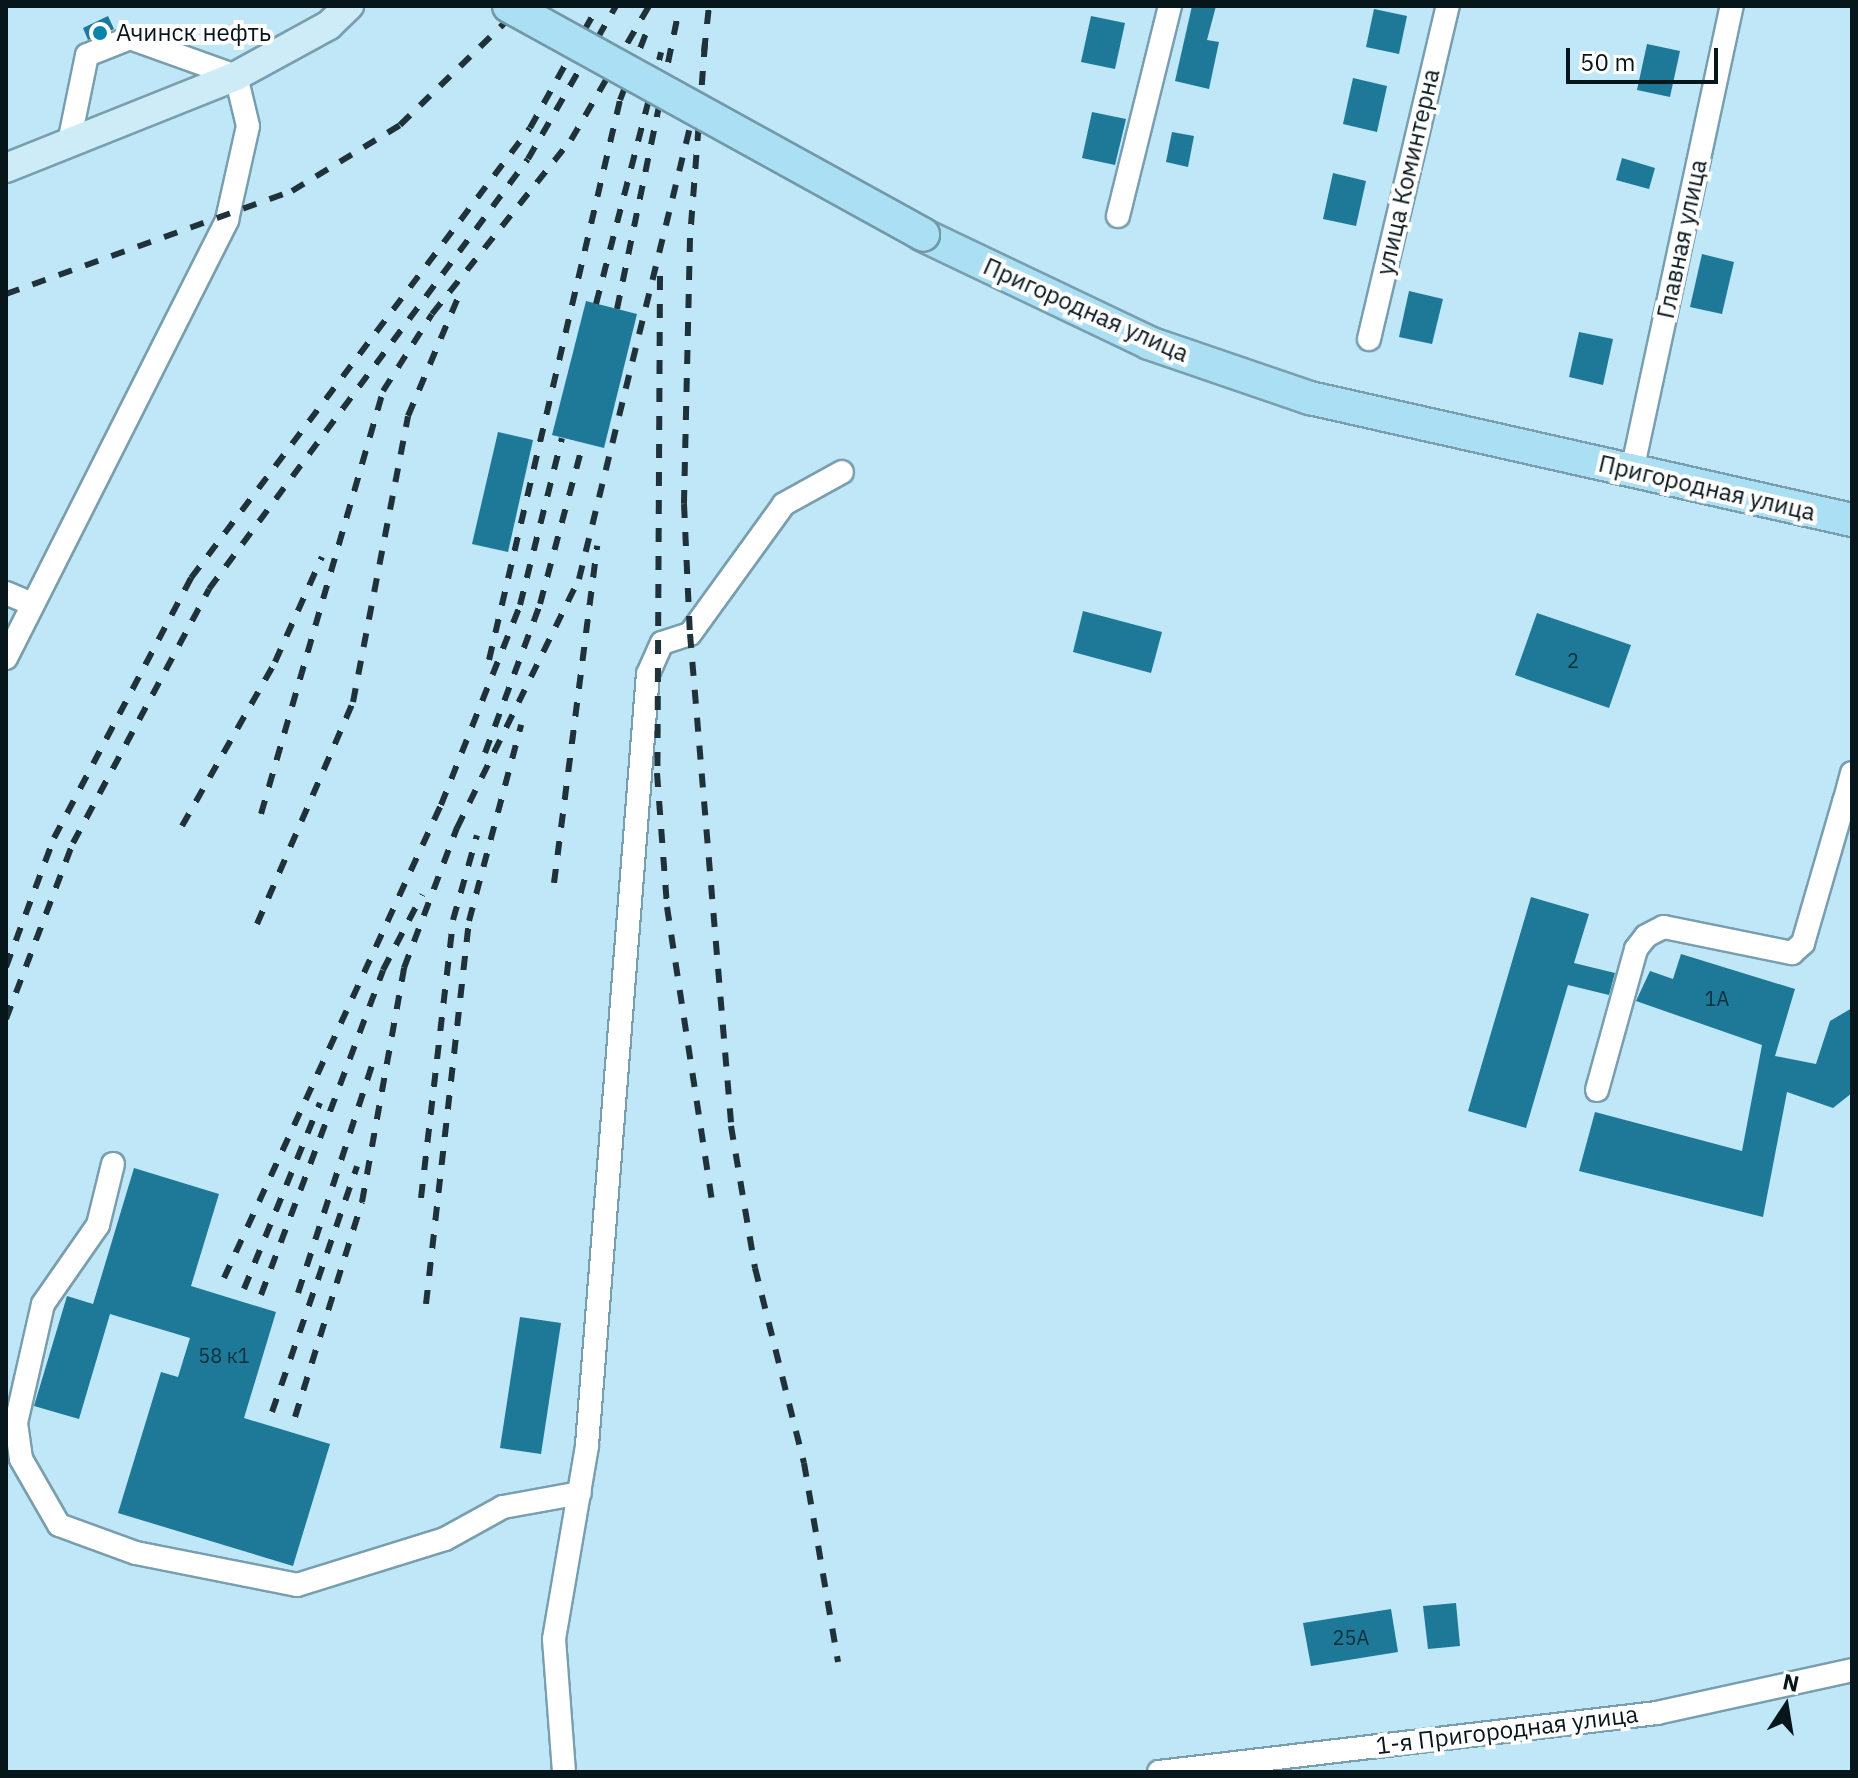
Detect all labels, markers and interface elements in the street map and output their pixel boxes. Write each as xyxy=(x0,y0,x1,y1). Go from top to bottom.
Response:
place label: Ачинск нефть xyxy=(116,19,271,47)
marker: Ачинск нефть xyxy=(91,24,109,42)
scale bar xyxy=(1570,32,1722,82)
text: 50 m xyxy=(1580,46,1635,78)
street label: улица Коминтерна xyxy=(1370,66,1446,278)
street label: Главная улица xyxy=(1651,157,1713,321)
street label: Пригородная улица xyxy=(979,252,1193,368)
street label: Пригородная улица xyxy=(1596,449,1818,527)
house number: 2 xyxy=(1567,648,1579,672)
house number: 1А xyxy=(1705,986,1729,1010)
house number: 58 к1 xyxy=(198,1343,250,1367)
house number: 25А xyxy=(1333,1625,1369,1649)
north arrow xyxy=(1746,1666,1826,1746)
text: N xyxy=(1780,1666,1802,1698)
street label: 1-я Пригородная улица xyxy=(1374,1700,1640,1760)

